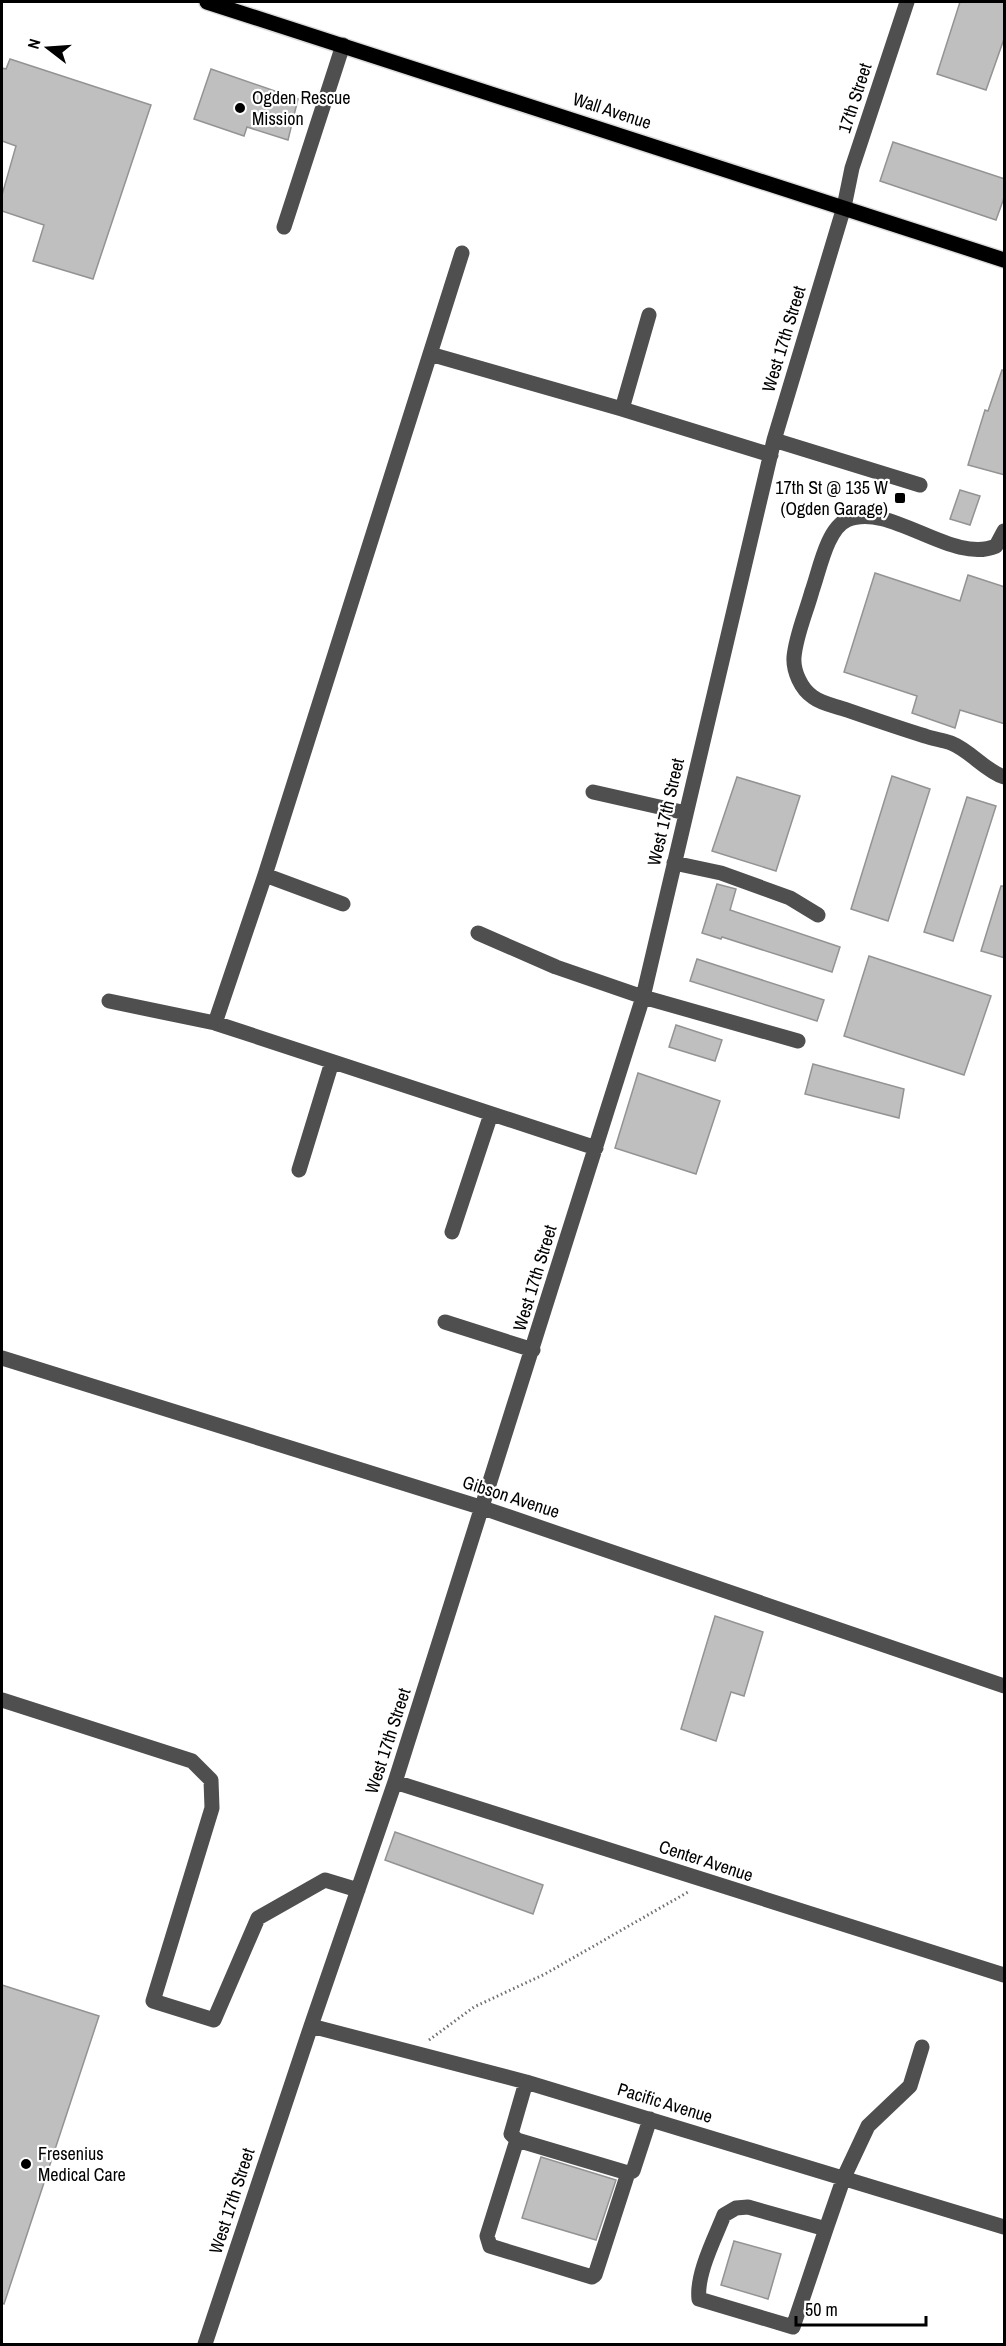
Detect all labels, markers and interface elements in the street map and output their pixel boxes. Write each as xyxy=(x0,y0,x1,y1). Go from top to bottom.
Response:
north arrow xyxy=(18,18,78,78)
text: N xyxy=(22,36,46,51)
street label: 17th Street xyxy=(831,60,878,136)
place label: Ogden Rescue Mission xyxy=(252,85,350,131)
street label: Wall Avenue xyxy=(570,86,655,135)
marker: Ogden Rescue Mission xyxy=(233,101,247,115)
street label: West 17th Street xyxy=(756,283,812,395)
place label: 17th St @ 135 W (Ogden Garage) xyxy=(775,475,888,521)
marker: 17th St @ 135 W (Ogden Garage) xyxy=(893,491,907,505)
street label: West 17th Street xyxy=(641,756,690,868)
street label: West 17th Street xyxy=(507,1222,563,1334)
street label: Gibson Avenue xyxy=(459,1469,563,1524)
street label: West 17th Street xyxy=(359,1685,416,1797)
street label: Center Avenue xyxy=(656,1834,756,1887)
street label: Pacific Avenue xyxy=(615,2076,716,2129)
place label: Fresenius Medical Care xyxy=(38,2141,126,2187)
street label: West 17th Street xyxy=(203,2145,260,2257)
marker: Fresenius Medical Care xyxy=(19,2157,33,2171)
scale bar xyxy=(796,2289,926,2327)
text: 50 m xyxy=(805,2297,838,2322)

